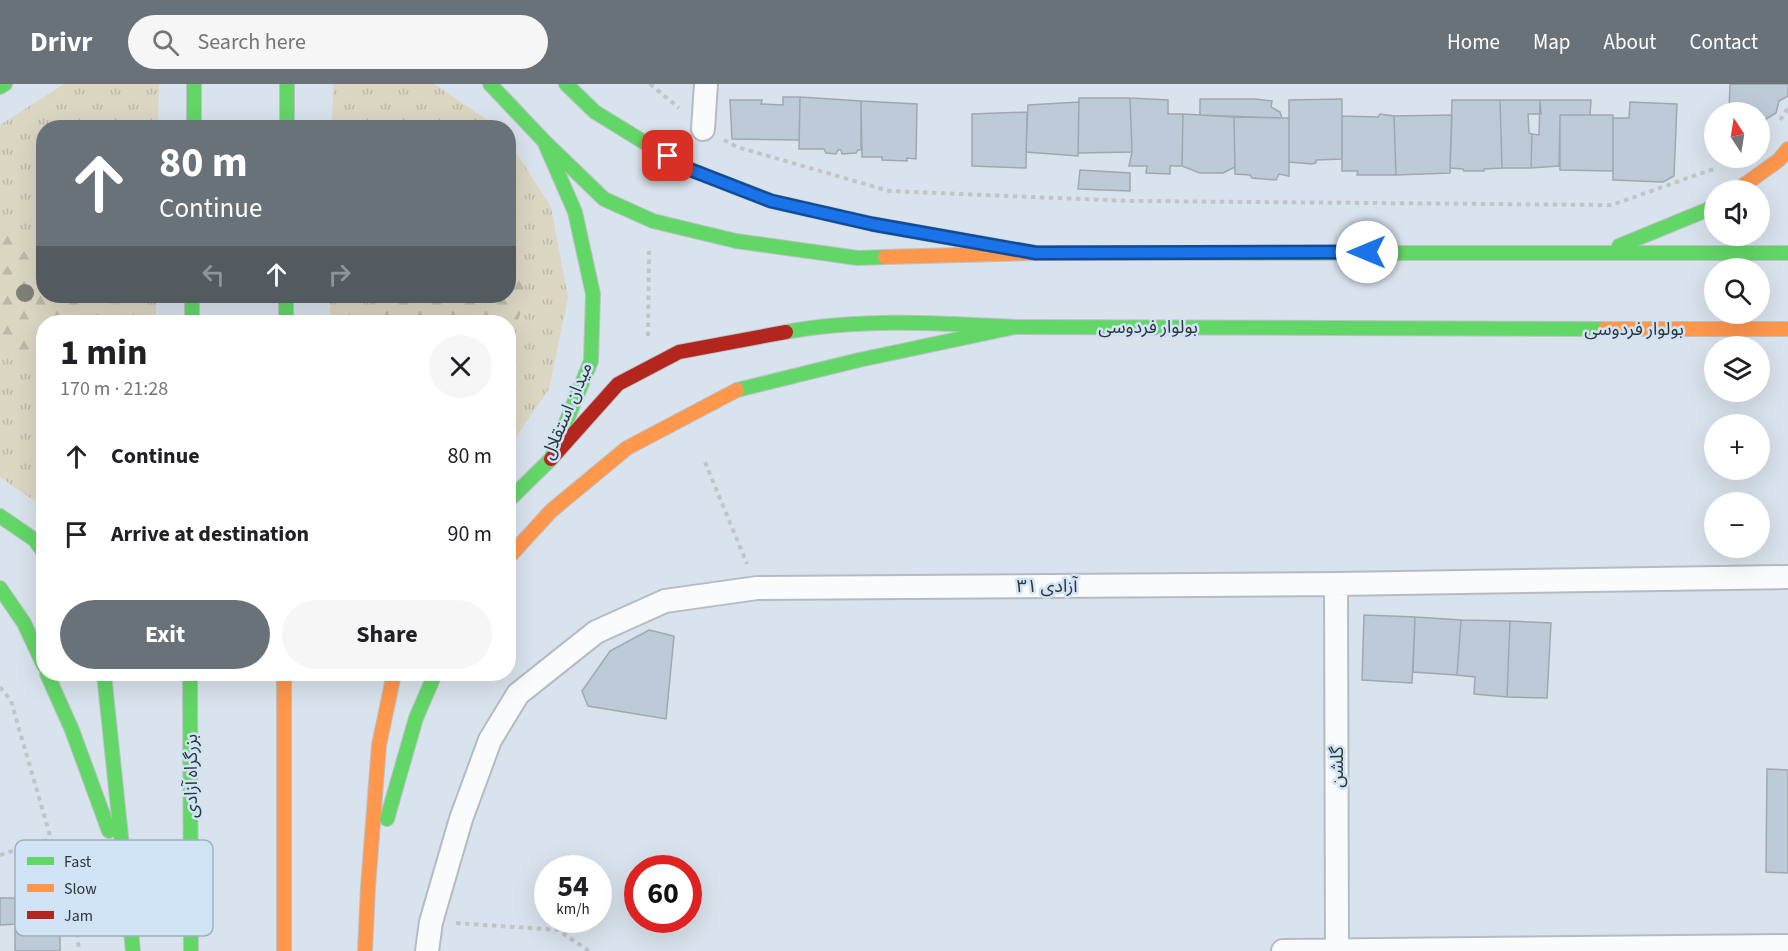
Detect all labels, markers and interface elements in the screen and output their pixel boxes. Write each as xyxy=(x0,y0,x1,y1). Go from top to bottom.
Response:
search box xyxy=(128,15,548,69)
text: Drivr xyxy=(30,22,92,62)
icon: search xyxy=(149,26,182,59)
text: Search here xyxy=(197,26,306,58)
text: Home xyxy=(1447,27,1500,57)
text: Map xyxy=(1533,27,1571,57)
text: About xyxy=(1604,27,1656,57)
text: Contact xyxy=(1689,27,1758,57)
north arrow xyxy=(1704,102,1770,168)
map controls xyxy=(1704,102,1770,558)
pin xyxy=(642,130,693,181)
text: 80 m xyxy=(159,133,248,193)
icon: arrive xyxy=(651,139,684,172)
icon: ahead xyxy=(60,144,138,222)
button: sound xyxy=(1704,180,1770,246)
text: Continue xyxy=(159,189,262,228)
position arrow xyxy=(1335,220,1399,284)
icon: left xyxy=(197,258,230,291)
icon: ahead xyxy=(260,258,293,291)
icon: right xyxy=(323,258,356,291)
button: search xyxy=(1704,258,1770,324)
street label: بولوار فردوسی xyxy=(1098,315,1198,340)
street label: بولوار فردوسی xyxy=(1584,317,1684,342)
text: 1 min xyxy=(60,327,148,378)
button: close xyxy=(429,335,492,398)
button: layers xyxy=(1704,336,1770,402)
street label: میدان استقلال xyxy=(535,359,599,463)
text: 170 m · 21:28 xyxy=(60,375,168,403)
button: + xyxy=(1704,414,1770,480)
icon: ahead xyxy=(60,440,93,473)
text: Continue xyxy=(111,440,200,472)
text: 80 m xyxy=(447,440,492,472)
button: − xyxy=(1704,492,1770,558)
icon: arrive xyxy=(60,518,93,551)
text: Arrive at destination xyxy=(111,518,309,550)
text: 90 m xyxy=(447,518,492,550)
street label: آزادی ۳۱ xyxy=(1016,574,1078,599)
button: Exit xyxy=(60,600,270,669)
button: Share xyxy=(282,600,492,669)
street label: بزرگراه آزادی xyxy=(179,734,204,818)
street label: گلشن xyxy=(1325,746,1350,788)
legend xyxy=(15,840,213,936)
text: Fast xyxy=(64,851,92,873)
speed limit sign: 60 xyxy=(624,855,702,933)
text: 54 xyxy=(557,865,589,908)
text: Slow xyxy=(64,878,97,900)
text: km/h xyxy=(556,899,590,920)
text: Jam xyxy=(64,905,93,927)

